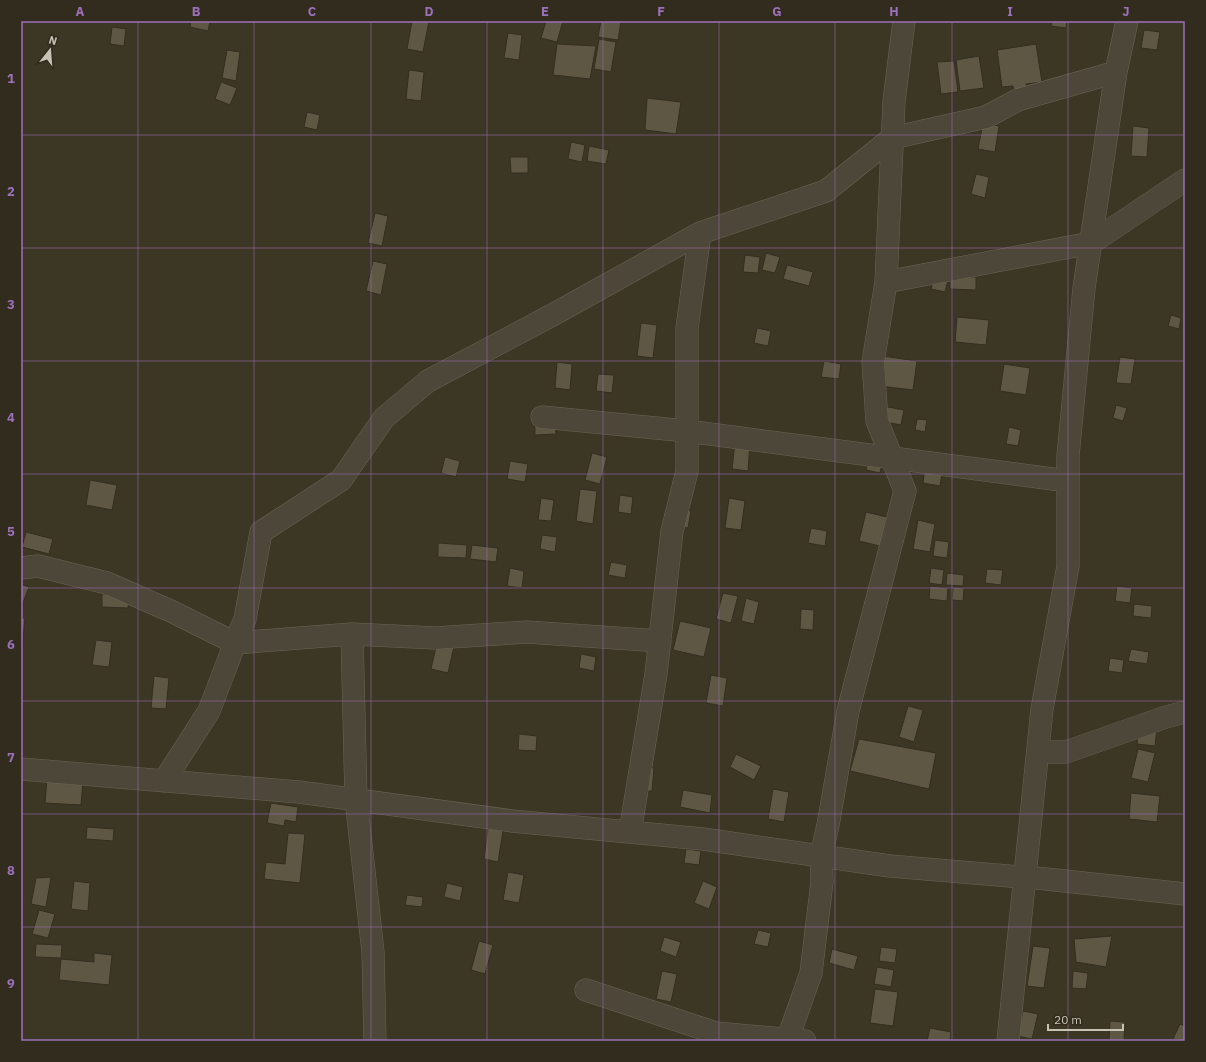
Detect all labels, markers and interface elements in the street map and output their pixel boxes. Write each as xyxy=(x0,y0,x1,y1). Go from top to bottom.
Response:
text: A xyxy=(76,3,85,20)
text: B xyxy=(192,3,201,20)
text: C xyxy=(308,3,317,20)
text: D xyxy=(424,3,434,20)
text: E xyxy=(541,3,549,20)
text: F xyxy=(657,3,665,20)
text: G xyxy=(772,3,782,20)
text: H xyxy=(889,3,899,20)
text: I xyxy=(1007,3,1013,20)
text: J xyxy=(1122,3,1130,20)
north arrow xyxy=(30,30,70,70)
text: N xyxy=(47,33,59,48)
text: 1 xyxy=(7,70,15,87)
text: 2 xyxy=(7,183,15,200)
text: 3 xyxy=(7,296,15,313)
text: 4 xyxy=(7,409,15,426)
text: 5 xyxy=(7,523,15,540)
text: 6 xyxy=(7,636,15,653)
text: 7 xyxy=(7,749,15,766)
text: 8 xyxy=(7,862,15,879)
text: 9 xyxy=(7,975,15,992)
scale bar xyxy=(1048,1006,1123,1032)
text: 20 m xyxy=(1054,1012,1082,1027)

